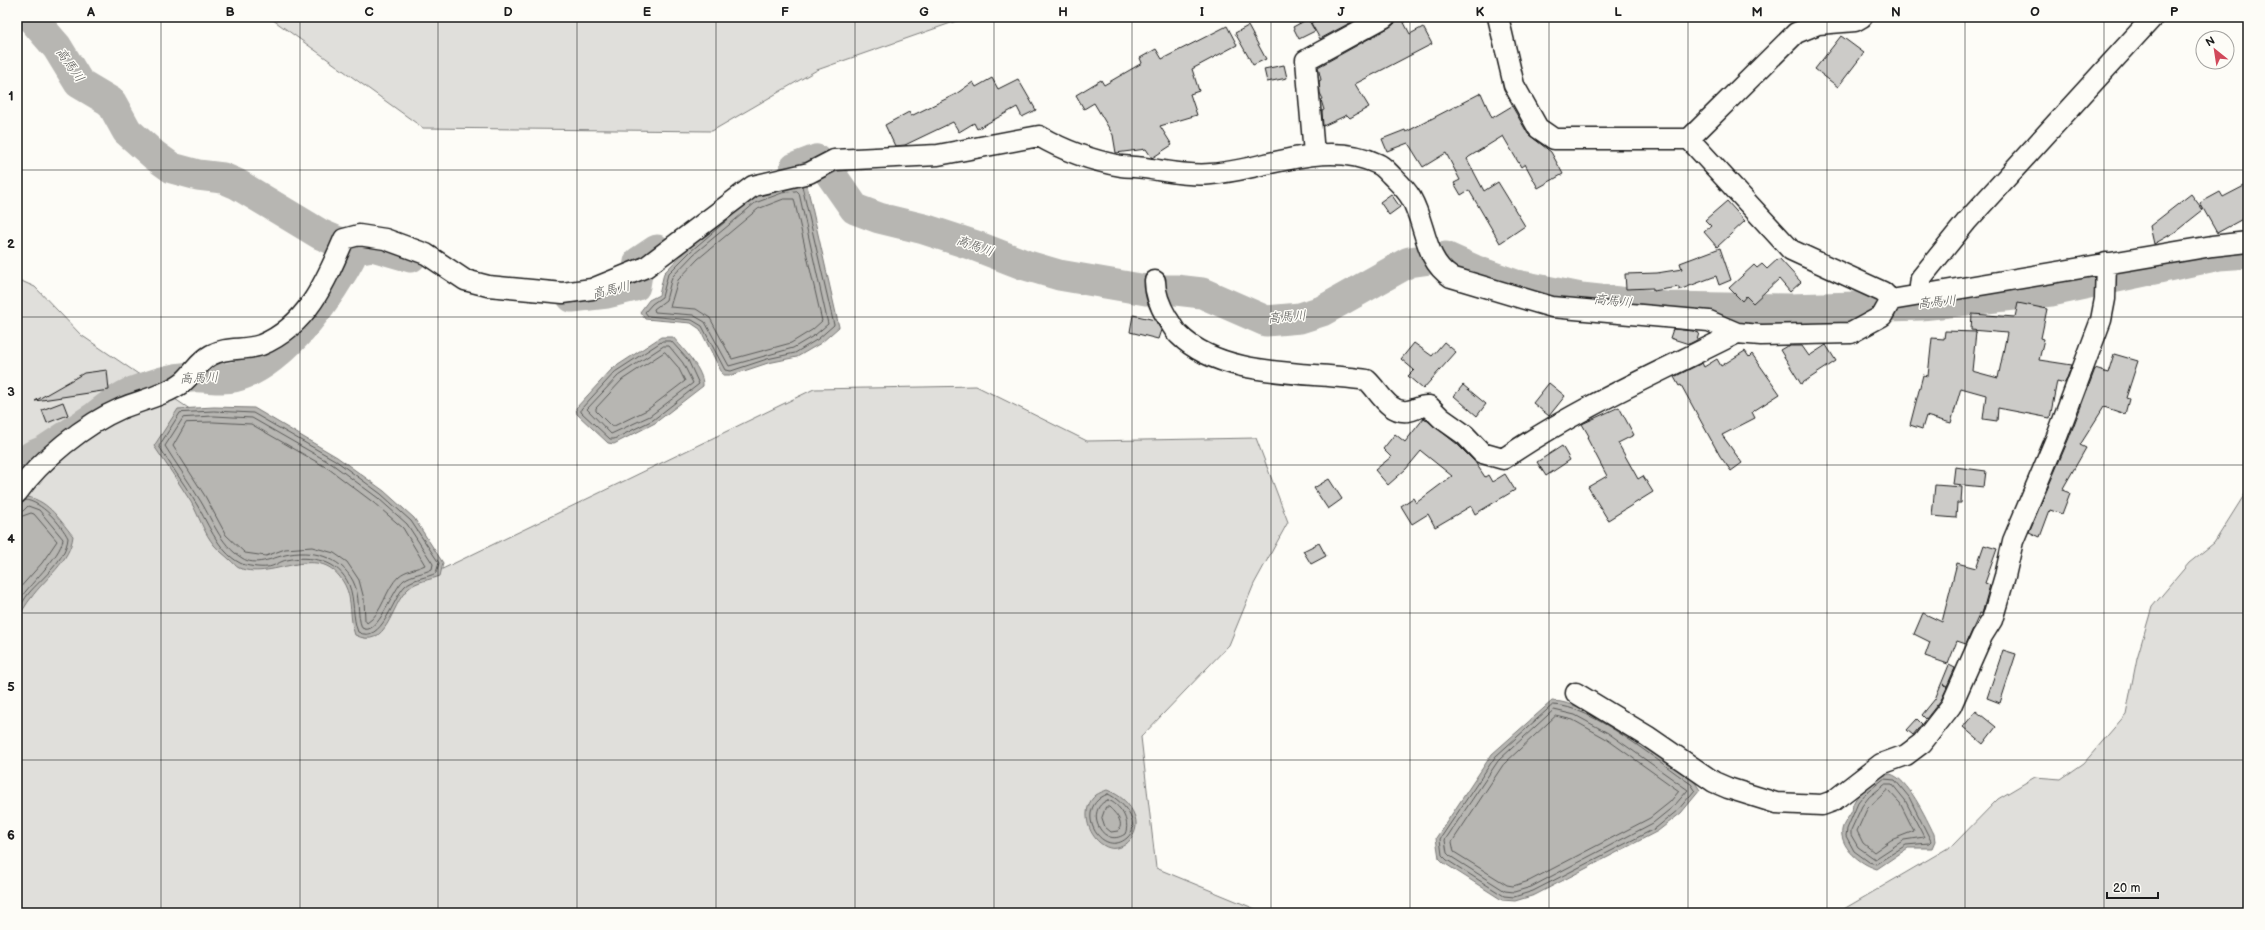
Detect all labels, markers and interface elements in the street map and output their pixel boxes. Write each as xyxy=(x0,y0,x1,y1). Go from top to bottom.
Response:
text: A xyxy=(86,4,95,20)
text: B xyxy=(225,4,235,20)
text: C xyxy=(364,4,374,20)
text: D xyxy=(503,4,513,20)
text: E xyxy=(643,4,652,20)
text: F xyxy=(781,4,789,20)
text: G xyxy=(919,4,929,20)
text: H xyxy=(1058,4,1068,20)
text: I xyxy=(1200,4,1204,20)
text: J xyxy=(1337,4,1345,20)
text: K xyxy=(1476,4,1485,20)
text: L xyxy=(1614,4,1622,20)
text: M xyxy=(1751,4,1763,20)
text: N xyxy=(1891,4,1901,20)
text: O xyxy=(2030,4,2040,20)
text: P xyxy=(2170,4,2179,20)
north arrow xyxy=(2195,30,2235,70)
text: N xyxy=(2203,34,2217,49)
water label: 高馬川 xyxy=(52,44,88,86)
text: 1 xyxy=(8,88,14,104)
water label: 高馬川 xyxy=(954,232,996,260)
text: 2 xyxy=(7,236,15,252)
water label: 高馬川 xyxy=(590,278,632,302)
water label: 高馬川 xyxy=(1593,291,1633,311)
water label: 高馬川 xyxy=(1917,292,1957,312)
water label: 高馬川 xyxy=(1267,307,1307,327)
water label: 高馬川 xyxy=(179,369,219,387)
text: 3 xyxy=(7,384,15,400)
text: 4 xyxy=(7,531,15,547)
text: 5 xyxy=(7,679,15,695)
text: 6 xyxy=(7,827,15,843)
scale bar xyxy=(2107,874,2158,900)
text: 20 m xyxy=(2113,881,2140,896)

